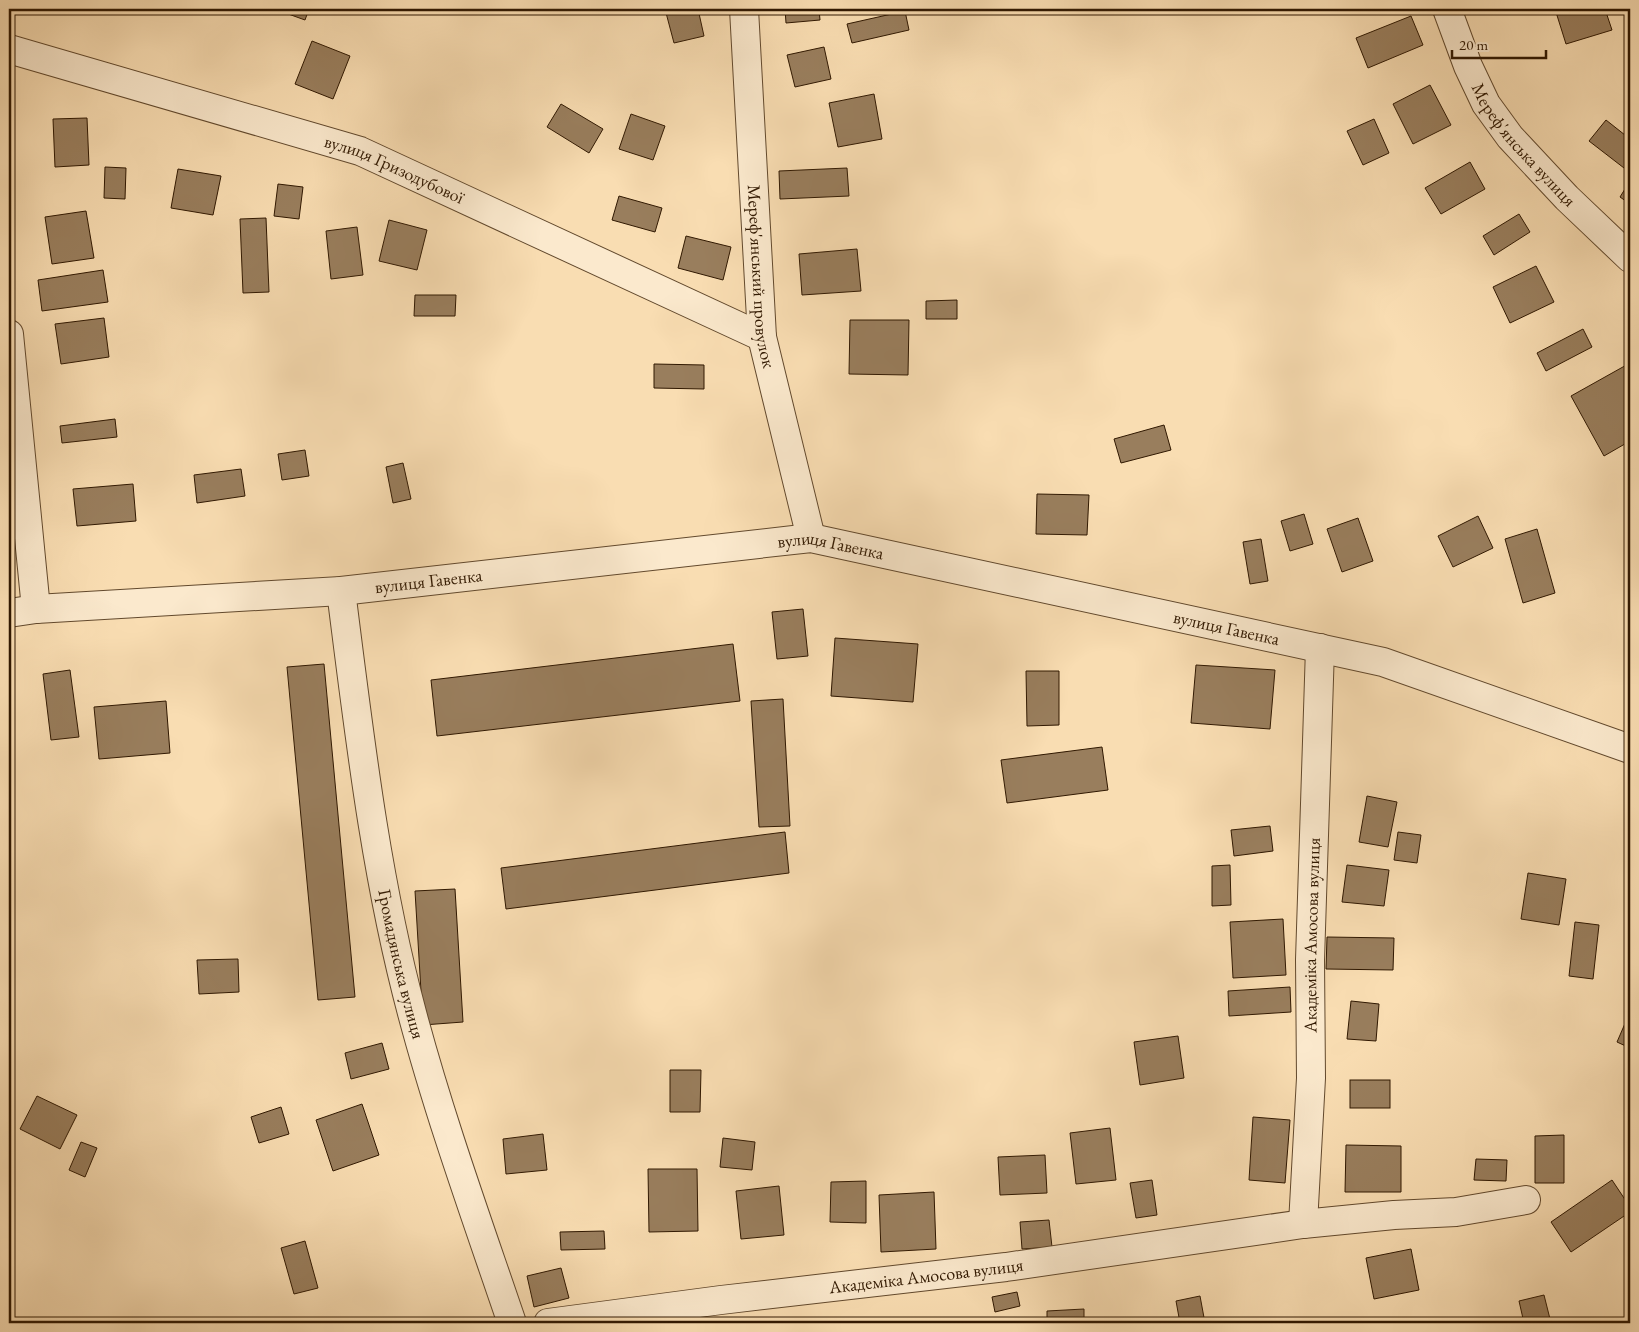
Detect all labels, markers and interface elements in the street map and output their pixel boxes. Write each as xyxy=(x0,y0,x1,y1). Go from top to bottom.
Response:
scale bar xyxy=(1452,28,1545,60)
text: 20 m xyxy=(1459,35,1488,54)
street label: Мереф'янська вулиця xyxy=(1467,79,1581,211)
street label: вулиця Гризодубової xyxy=(322,129,469,209)
street label: Мереф'янський провулок xyxy=(743,184,781,371)
street label: вулиця Гавенка xyxy=(776,526,887,565)
street label: вулиця Гавенка xyxy=(374,563,484,598)
street label: вулиця Гавенка xyxy=(1171,605,1283,650)
street label: Академіка Амосова вулиця xyxy=(1298,837,1325,1034)
street label: Громадянська вулиця xyxy=(373,887,431,1041)
street label: Академіка Амосова вулиця xyxy=(827,1253,1025,1299)

